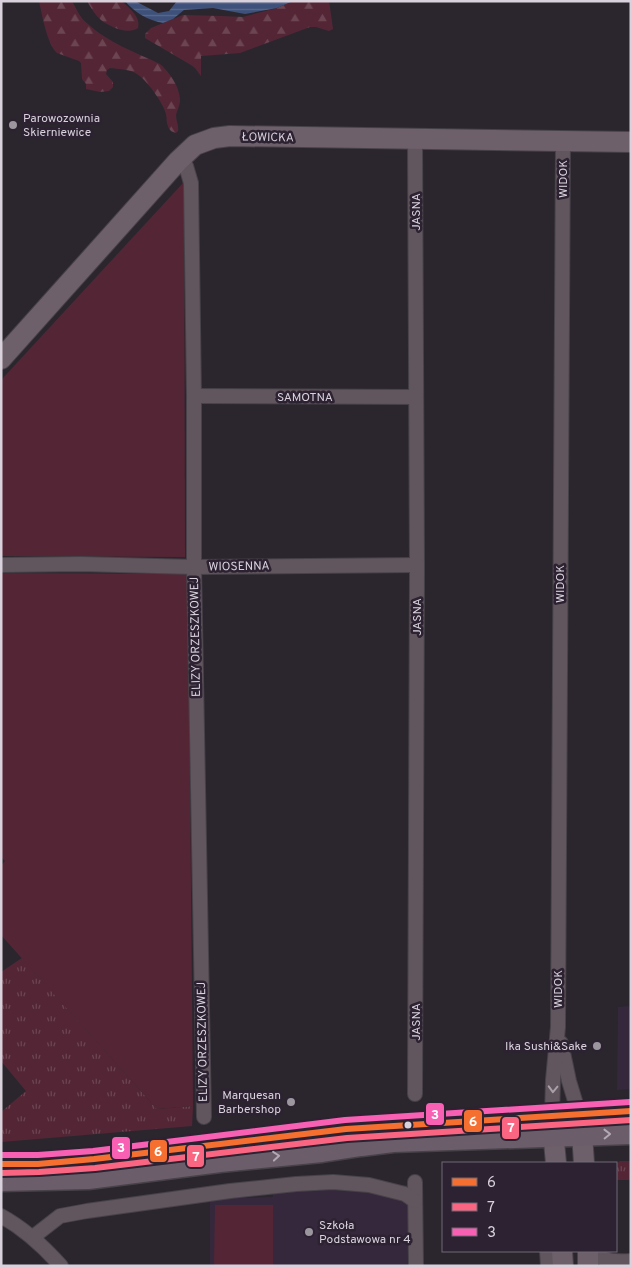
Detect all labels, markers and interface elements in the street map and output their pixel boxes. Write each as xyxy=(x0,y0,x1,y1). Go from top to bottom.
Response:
place label: Parowozownia Skierniewice xyxy=(23,111,100,141)
marker: Parowozownia Skierniewice xyxy=(7,119,19,131)
street label: ŁOWICKA xyxy=(242,130,294,146)
street label: WIDOK xyxy=(556,160,572,198)
street label: JASNA xyxy=(409,193,425,231)
street label: SAMOTNA xyxy=(277,390,333,406)
street label: WIOSENNA xyxy=(208,558,270,576)
street label: WIDOK xyxy=(553,565,569,603)
street label: ELIZY ORZESZKOWEJ xyxy=(187,577,205,697)
street label: JASNA xyxy=(410,598,426,636)
street label: WIDOK xyxy=(551,970,567,1008)
street label: ELIZY ORZESZKOWEJ xyxy=(194,982,212,1102)
street label: JASNA xyxy=(409,1003,425,1041)
place label: Ika Sushi&Sake xyxy=(505,1039,587,1055)
marker: Ika Sushi&Sake xyxy=(591,1040,603,1052)
one-way arrow xyxy=(547,1086,558,1094)
place label: Marquesan Barbershop xyxy=(218,1088,281,1118)
marker: Marquesan Barbershop xyxy=(285,1096,297,1108)
line badge: 3 xyxy=(425,1102,445,1126)
text: 3 xyxy=(431,1107,439,1124)
line badge: 6 xyxy=(463,1109,483,1133)
text: 6 xyxy=(469,1114,477,1131)
line badge: 7 xyxy=(501,1116,520,1140)
unlabelled marker xyxy=(403,1120,413,1130)
text: 7 xyxy=(507,1120,515,1137)
one-way arrow xyxy=(603,1129,611,1139)
line badge: 3 xyxy=(111,1136,131,1160)
line badge: 6 xyxy=(149,1139,168,1163)
text: 3 xyxy=(117,1140,125,1157)
text: 6 xyxy=(154,1144,162,1161)
line badge: 7 xyxy=(186,1144,205,1168)
text: 7 xyxy=(192,1149,200,1166)
one-way arrow xyxy=(272,1150,280,1161)
legend xyxy=(442,1162,617,1252)
text: 6 xyxy=(487,1174,496,1193)
text: 7 xyxy=(487,1199,495,1218)
place label: Szkoła Podstawowa nr 4 xyxy=(319,1218,411,1248)
text: 3 xyxy=(487,1224,496,1243)
marker: Szkoła Podstawowa nr 4 xyxy=(303,1226,315,1238)

